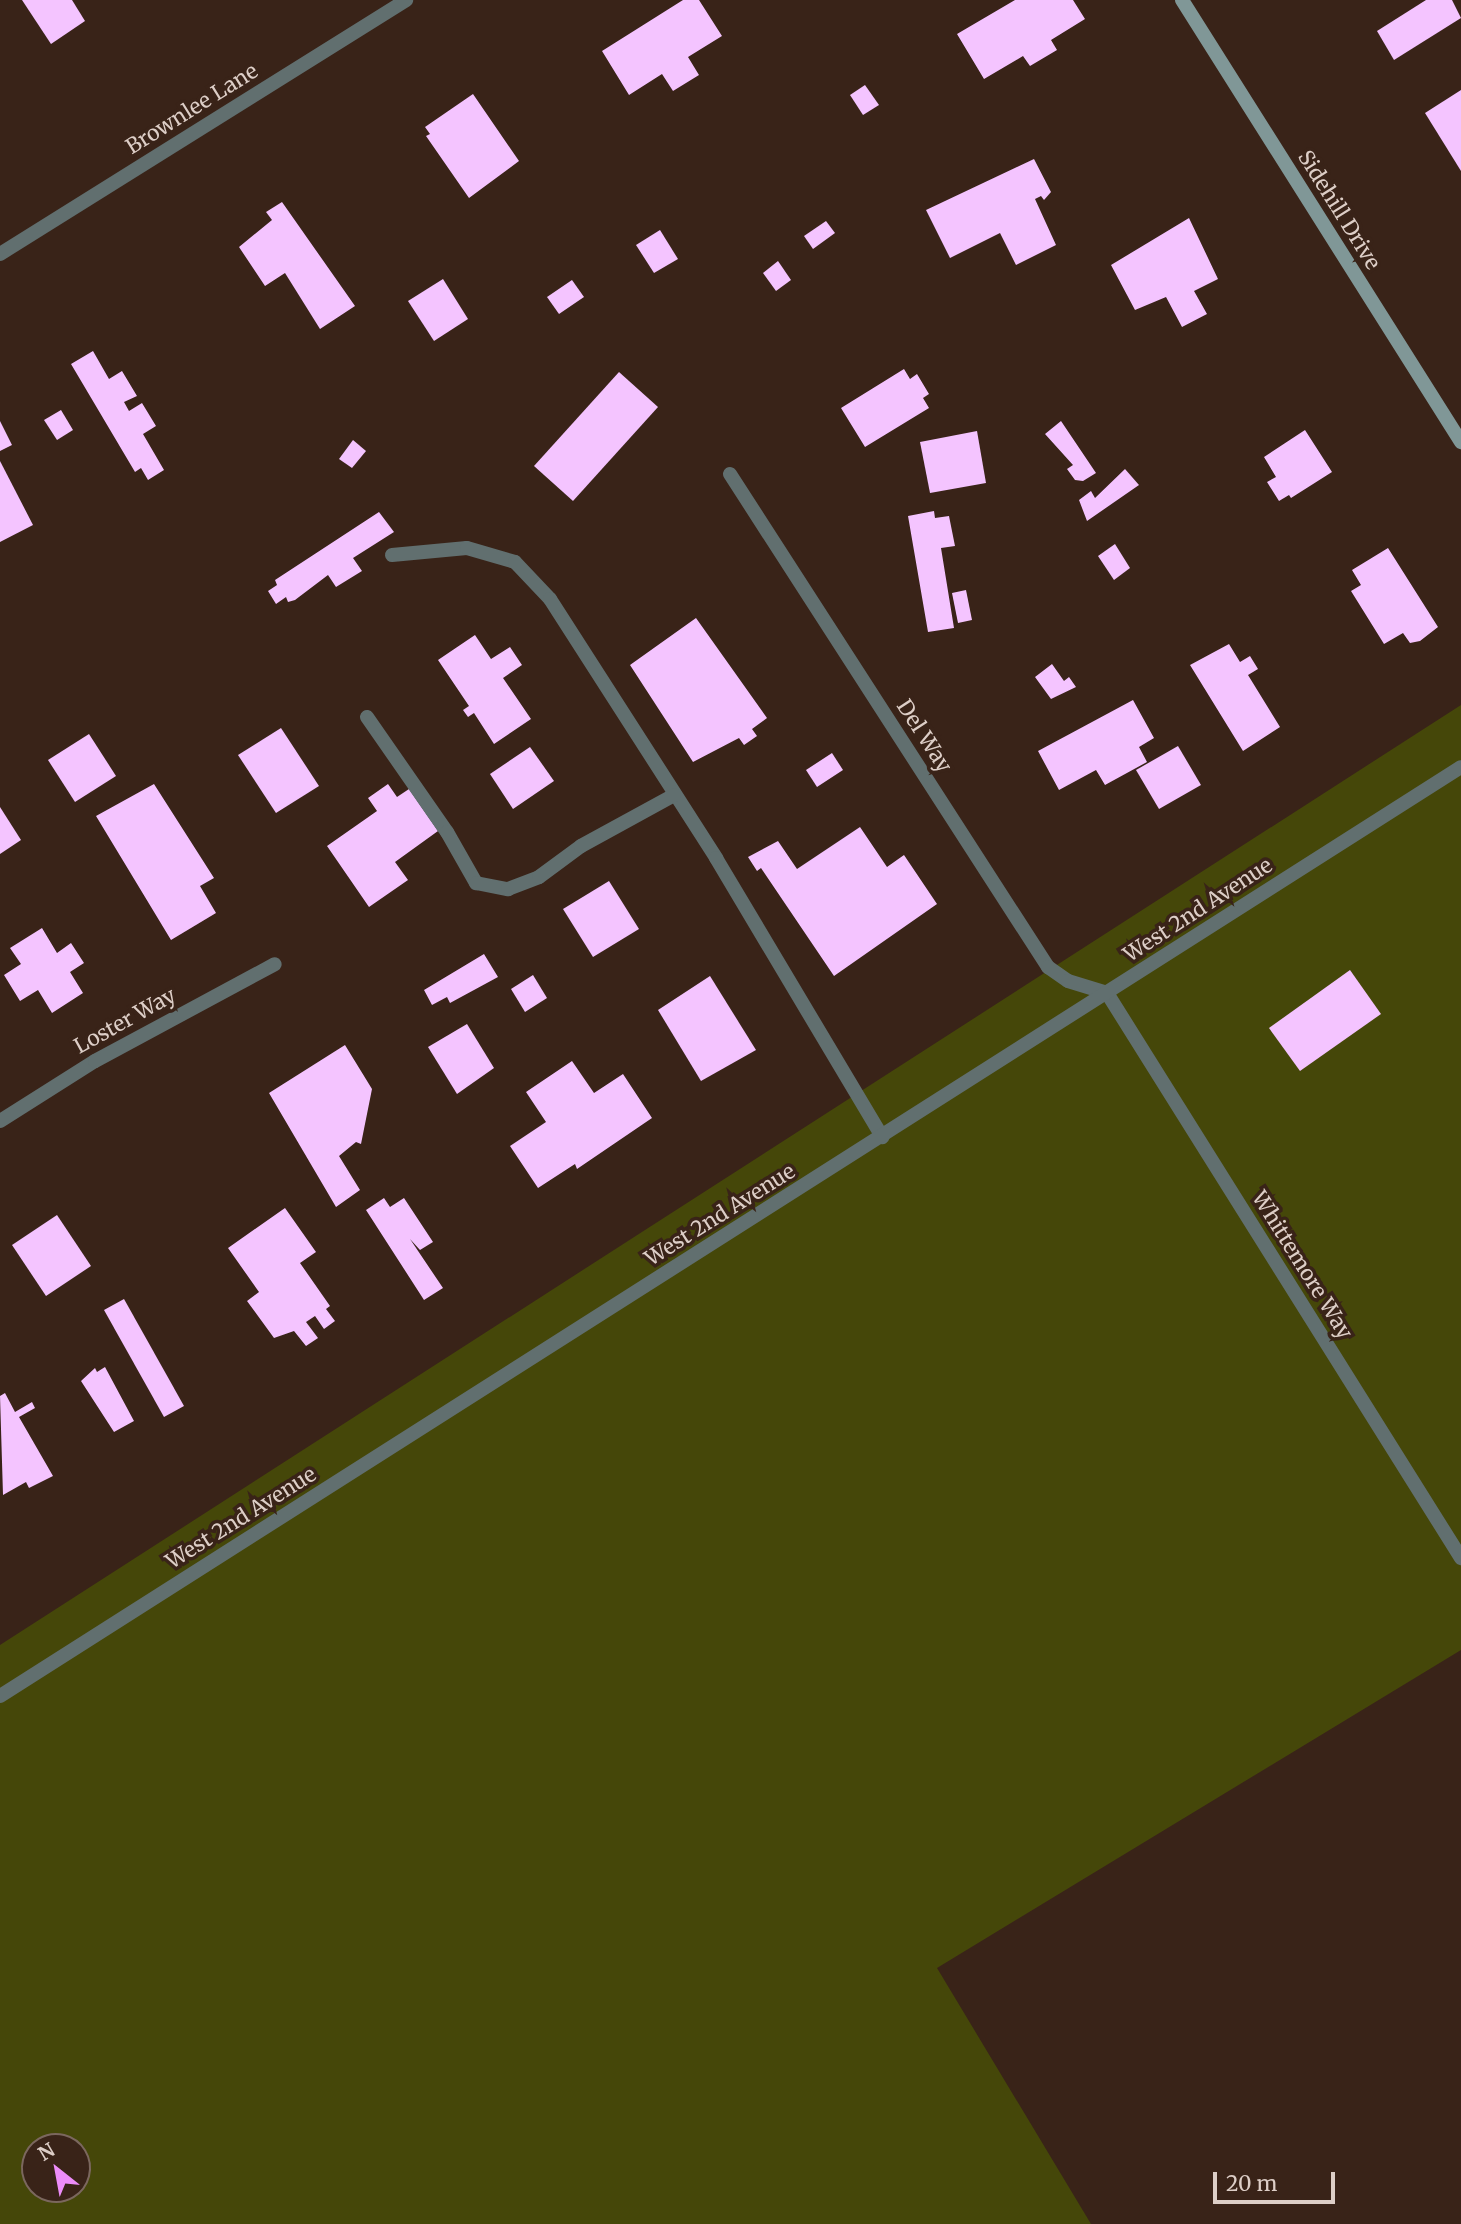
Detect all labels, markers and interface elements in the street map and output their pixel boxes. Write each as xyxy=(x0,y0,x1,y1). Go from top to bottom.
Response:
street label: Brownlee Lane xyxy=(121,58,263,160)
street label: Sidehill Drive xyxy=(1292,146,1386,274)
street label: Del Way xyxy=(891,695,957,777)
street label: West 2nd Avenue xyxy=(1119,853,1277,967)
street label: Loster Way xyxy=(70,983,180,1059)
street label: West 2nd Avenue xyxy=(640,1159,800,1271)
street label: Whittemore Way xyxy=(1246,1186,1358,1344)
street label: West 2nd Avenue xyxy=(161,1462,321,1574)
north arrow xyxy=(21,2133,91,2203)
text: N xyxy=(34,2138,59,2166)
scale bar xyxy=(1216,2158,1338,2202)
text: 20 m xyxy=(1226,2170,1277,2197)

